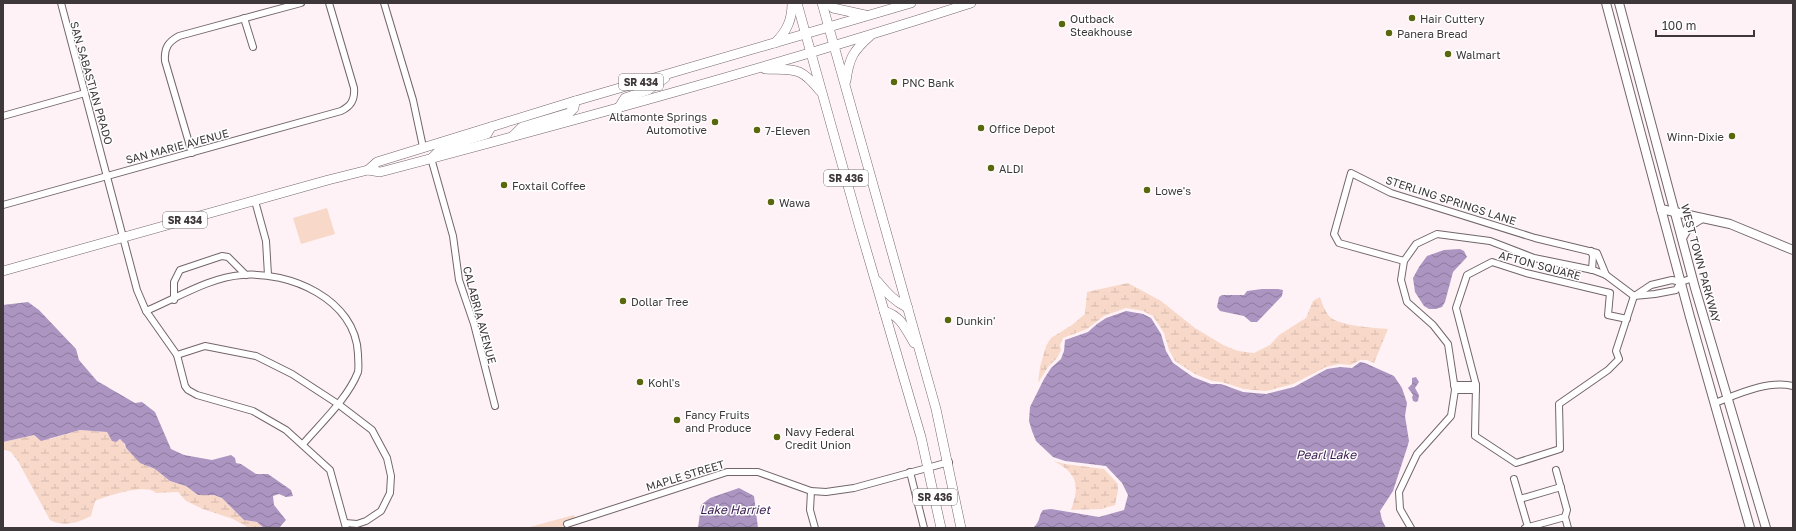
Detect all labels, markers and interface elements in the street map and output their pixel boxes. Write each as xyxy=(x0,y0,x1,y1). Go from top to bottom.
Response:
place label: Outback Steakhouse xyxy=(1070,12,1132,38)
place label: Hair Cuttery xyxy=(1420,12,1485,25)
scale bar xyxy=(1656,12,1754,38)
marker: Hair Cuttery xyxy=(1407,13,1417,23)
text: 100 m xyxy=(1662,18,1696,33)
marker: Outback Steakhouse xyxy=(1057,19,1067,29)
street label: SAN SABASTIAN PRADO xyxy=(68,20,116,146)
place label: Panera Bread xyxy=(1397,27,1468,40)
marker: Panera Bread xyxy=(1384,28,1394,38)
place label: Walmart xyxy=(1456,48,1501,61)
marker: Walmart xyxy=(1443,49,1453,59)
road number: SR 434 xyxy=(619,74,663,90)
place label: PNC Bank xyxy=(902,76,954,89)
marker: PNC Bank xyxy=(889,77,899,87)
place label: Altamonte Springs Automotive xyxy=(609,110,707,136)
marker: Altamonte Springs Automotive xyxy=(710,117,720,127)
place label: Office Depot xyxy=(989,122,1055,135)
marker: Office Depot xyxy=(976,123,986,133)
place label: 7-Eleven xyxy=(765,124,810,137)
marker: 7-Eleven xyxy=(752,125,762,135)
street label: SAN MARIE AVENUE xyxy=(124,126,230,166)
place label: Winn-Dixie xyxy=(1667,130,1724,143)
marker: Winn-Dixie xyxy=(1727,131,1737,141)
place label: ALDI xyxy=(999,162,1024,175)
marker: ALDI xyxy=(986,163,996,173)
road number: SR 436 xyxy=(824,170,868,186)
street label: STERLING SPRINGS LANE xyxy=(1384,173,1518,227)
place label: Foxtail Coffee xyxy=(512,179,586,192)
marker: Foxtail Coffee xyxy=(499,180,509,190)
place label: Lowe's xyxy=(1155,184,1191,197)
marker: Lowe's xyxy=(1142,185,1152,195)
place label: Wawa xyxy=(779,196,810,209)
marker: Wawa xyxy=(766,197,776,207)
street label: WEST TOWN PARKWAY xyxy=(1679,202,1723,324)
road number: SR 434 xyxy=(163,212,207,228)
street label: AFTON SQUARE xyxy=(1498,248,1583,282)
street label: CALABRIA AVENUE xyxy=(461,265,499,366)
place label: Dollar Tree xyxy=(631,295,688,308)
marker: Dollar Tree xyxy=(618,296,628,306)
place label: Dunkin' xyxy=(956,314,995,327)
marker: Dunkin' xyxy=(943,315,953,325)
place label: Kohl's xyxy=(648,376,680,389)
marker: Kohl's xyxy=(635,377,645,387)
place label: Fancy Fruits and Produce xyxy=(685,408,751,434)
marker: Fancy Fruits and Produce xyxy=(672,415,682,425)
place label: Navy Federal Credit Union xyxy=(785,425,855,451)
marker: Navy Federal Credit Union xyxy=(772,432,782,442)
water label: Pearl Lake xyxy=(1296,447,1357,462)
street label: MAPLE STREET xyxy=(644,457,726,493)
road number: SR 436 xyxy=(913,489,957,505)
water label: Lake Harriet xyxy=(700,502,771,517)

